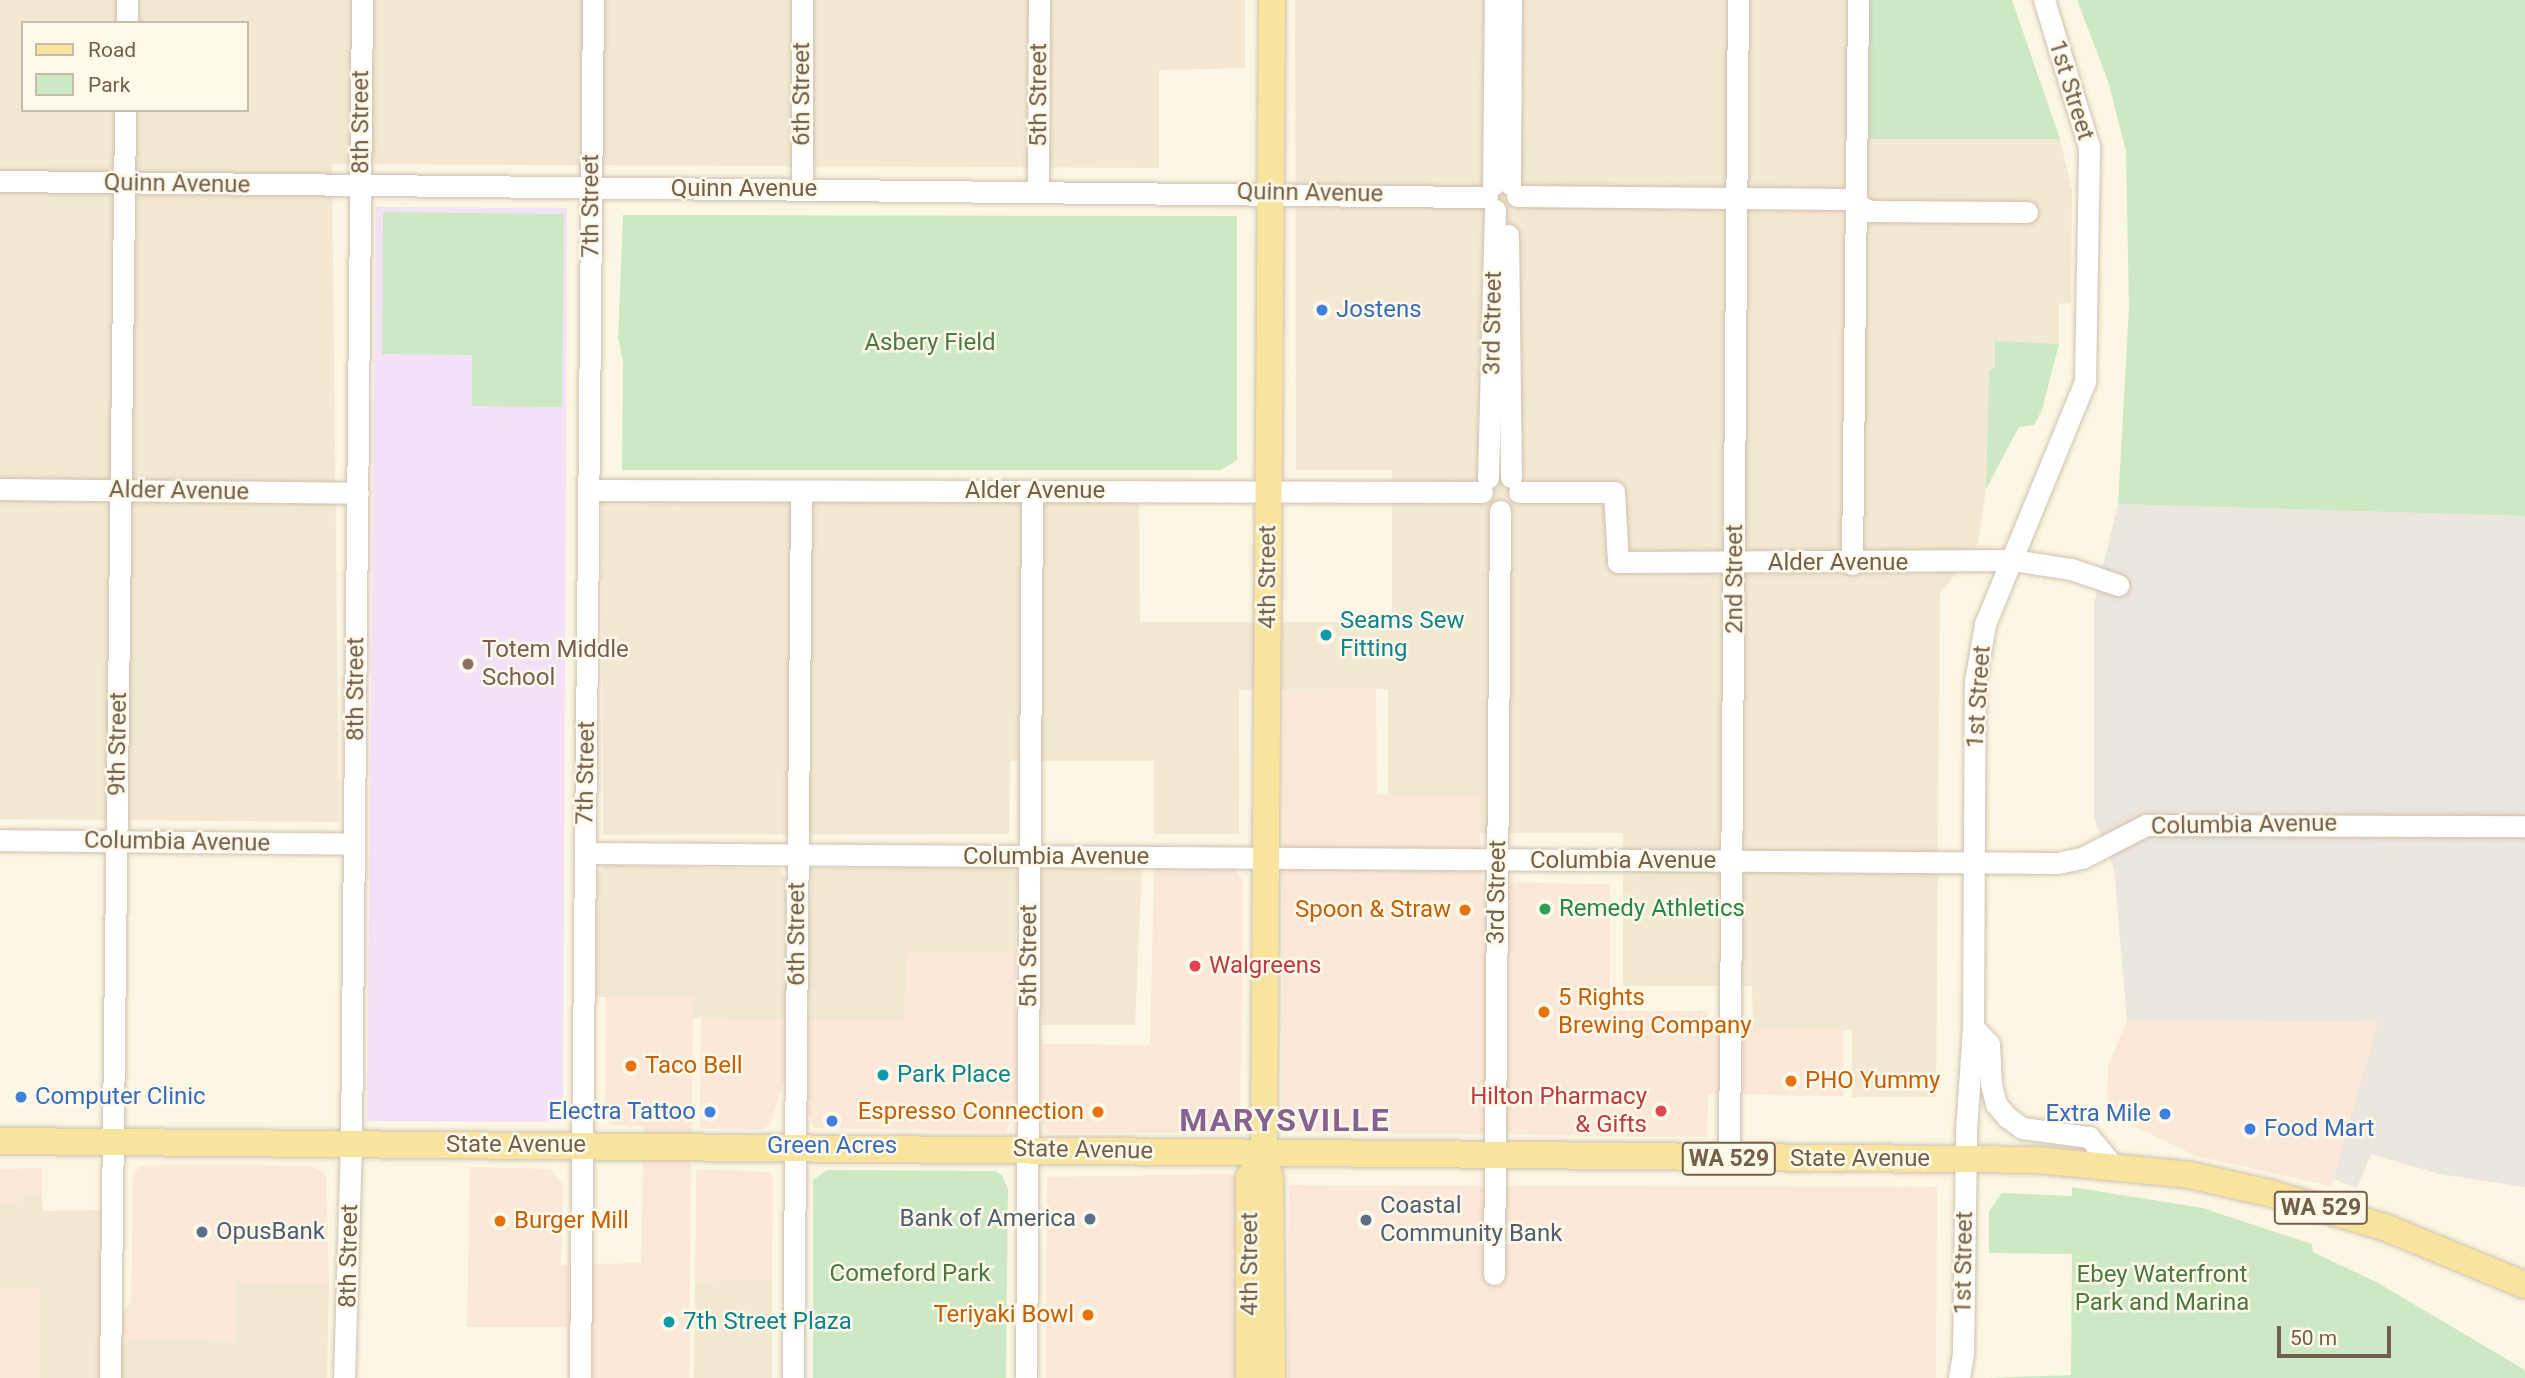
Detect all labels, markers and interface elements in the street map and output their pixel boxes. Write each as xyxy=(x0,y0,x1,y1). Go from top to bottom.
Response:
legend xyxy=(21,21,248,112)
street label: 1st Street xyxy=(2042,37,2100,143)
text: Road xyxy=(88,38,136,62)
street label: 6th Street xyxy=(788,42,816,146)
street label: 5th Street xyxy=(1025,43,1053,147)
street label: 8th Street xyxy=(347,70,375,174)
text: Park xyxy=(88,73,130,97)
street label: 7th Street xyxy=(577,154,605,258)
street label: Quinn Avenue xyxy=(104,168,250,200)
street label: Quinn Avenue xyxy=(671,175,817,203)
street label: Quinn Avenue xyxy=(1237,177,1383,209)
street label: 3rd Street xyxy=(1478,271,1508,375)
place label: Jostens xyxy=(1336,296,1422,324)
marker: Jostens xyxy=(1314,302,1330,318)
park label: Asbery Field xyxy=(864,329,996,357)
street label: Alder Avenue xyxy=(109,475,249,507)
street label: Alder Avenue xyxy=(965,477,1105,505)
street label: 2nd Street xyxy=(1721,524,1749,634)
street label: 4th Street xyxy=(1254,525,1282,629)
street label: Alder Avenue xyxy=(1768,549,1908,577)
place label: Seams Sew Fitting xyxy=(1340,607,1464,663)
marker: Seams Sew Fitting xyxy=(1318,627,1334,643)
place label: Totem Middle School xyxy=(482,636,629,692)
street label: 8th Street xyxy=(342,637,370,741)
street label: 1st Street xyxy=(1961,645,1997,749)
marker: Totem Middle School xyxy=(460,656,476,672)
street label: 9th Street xyxy=(103,692,133,796)
street label: 7th Street xyxy=(571,721,601,825)
street label: Columbia Avenue xyxy=(2151,809,2337,841)
street label: Columbia Avenue xyxy=(84,826,270,858)
street label: 3rd Street xyxy=(1482,840,1512,944)
street label: Columbia Avenue xyxy=(963,843,1149,871)
street label: Columbia Avenue xyxy=(1530,847,1716,875)
street label: 6th Street xyxy=(783,882,811,986)
place label: Remedy Athletics xyxy=(1559,895,1745,923)
place label: Spoon & Straw xyxy=(1295,896,1451,924)
marker: Remedy Athletics xyxy=(1537,901,1553,917)
marker: Spoon & Straw xyxy=(1457,902,1473,918)
street label: 5th Street xyxy=(1015,904,1043,1008)
place label: Walgreens xyxy=(1209,952,1321,980)
marker: Walgreens xyxy=(1187,958,1203,974)
place label: 5 Rights Brewing Company xyxy=(1558,984,1752,1040)
marker: 5 Rights Brewing Company xyxy=(1536,1004,1552,1020)
place label: Taco Bell xyxy=(645,1052,743,1080)
marker: Taco Bell xyxy=(623,1058,639,1074)
place label: Park Place xyxy=(897,1061,1011,1089)
marker: Park Place xyxy=(875,1067,891,1083)
place label: PHO Yummy xyxy=(1805,1067,1940,1095)
marker: PHO Yummy xyxy=(1783,1073,1799,1089)
place label: Computer Clinic xyxy=(35,1083,206,1111)
place label: Hilton Pharmacy & Gifts xyxy=(1470,1083,1647,1139)
marker: Computer Clinic xyxy=(13,1089,29,1105)
place label: Electra Tattoo xyxy=(548,1098,696,1126)
place label: Espresso Connection xyxy=(858,1098,1084,1126)
place label: Extra Mile xyxy=(2046,1100,2151,1128)
district label: MARYSVILLE xyxy=(1180,1101,1390,1139)
marker: Hilton Pharmacy & Gifts xyxy=(1653,1103,1669,1119)
marker: Electra Tattoo xyxy=(702,1104,718,1120)
marker: Espresso Connection xyxy=(1090,1104,1106,1120)
marker: Extra Mile xyxy=(2157,1106,2173,1122)
marker: Green Acres xyxy=(824,1113,840,1129)
place label: Food Mart xyxy=(2264,1115,2374,1143)
marker: Food Mart xyxy=(2242,1121,2258,1137)
street label: State Avenue xyxy=(446,1131,586,1159)
place label: Green Acres xyxy=(767,1132,897,1160)
street label: State Avenue xyxy=(1013,1134,1153,1166)
road number: WA 529 xyxy=(1682,1140,1776,1178)
street label: State Avenue xyxy=(1790,1145,1930,1173)
road number: WA 529 xyxy=(2274,1189,2368,1228)
place label: Coastal Community Bank xyxy=(1380,1192,1562,1248)
street label: 8th Street xyxy=(334,1204,364,1308)
place label: Bank of America xyxy=(900,1205,1076,1233)
place label: Burger Mill xyxy=(514,1207,629,1235)
marker: Bank of America xyxy=(1082,1211,1098,1227)
street label: 1st Street xyxy=(1949,1211,1979,1315)
street label: 4th Street xyxy=(1236,1212,1264,1316)
marker: Coastal Community Bank xyxy=(1358,1212,1374,1228)
marker: Burger Mill xyxy=(492,1213,508,1229)
place label: OpusBank xyxy=(216,1218,325,1246)
marker: OpusBank xyxy=(194,1224,210,1240)
park label: Comeford Park xyxy=(830,1260,990,1288)
park label: Ebey Waterfront Park and Marina xyxy=(2075,1261,2249,1317)
place label: Teriyaki Bowl xyxy=(933,1301,1074,1329)
marker: Teriyaki Bowl xyxy=(1080,1307,1096,1323)
place label: 7th Street Plaza xyxy=(683,1308,852,1336)
scale bar xyxy=(2280,1312,2394,1356)
marker: 7th Street Plaza xyxy=(661,1314,677,1330)
text: 50 m xyxy=(2290,1326,2337,1350)

